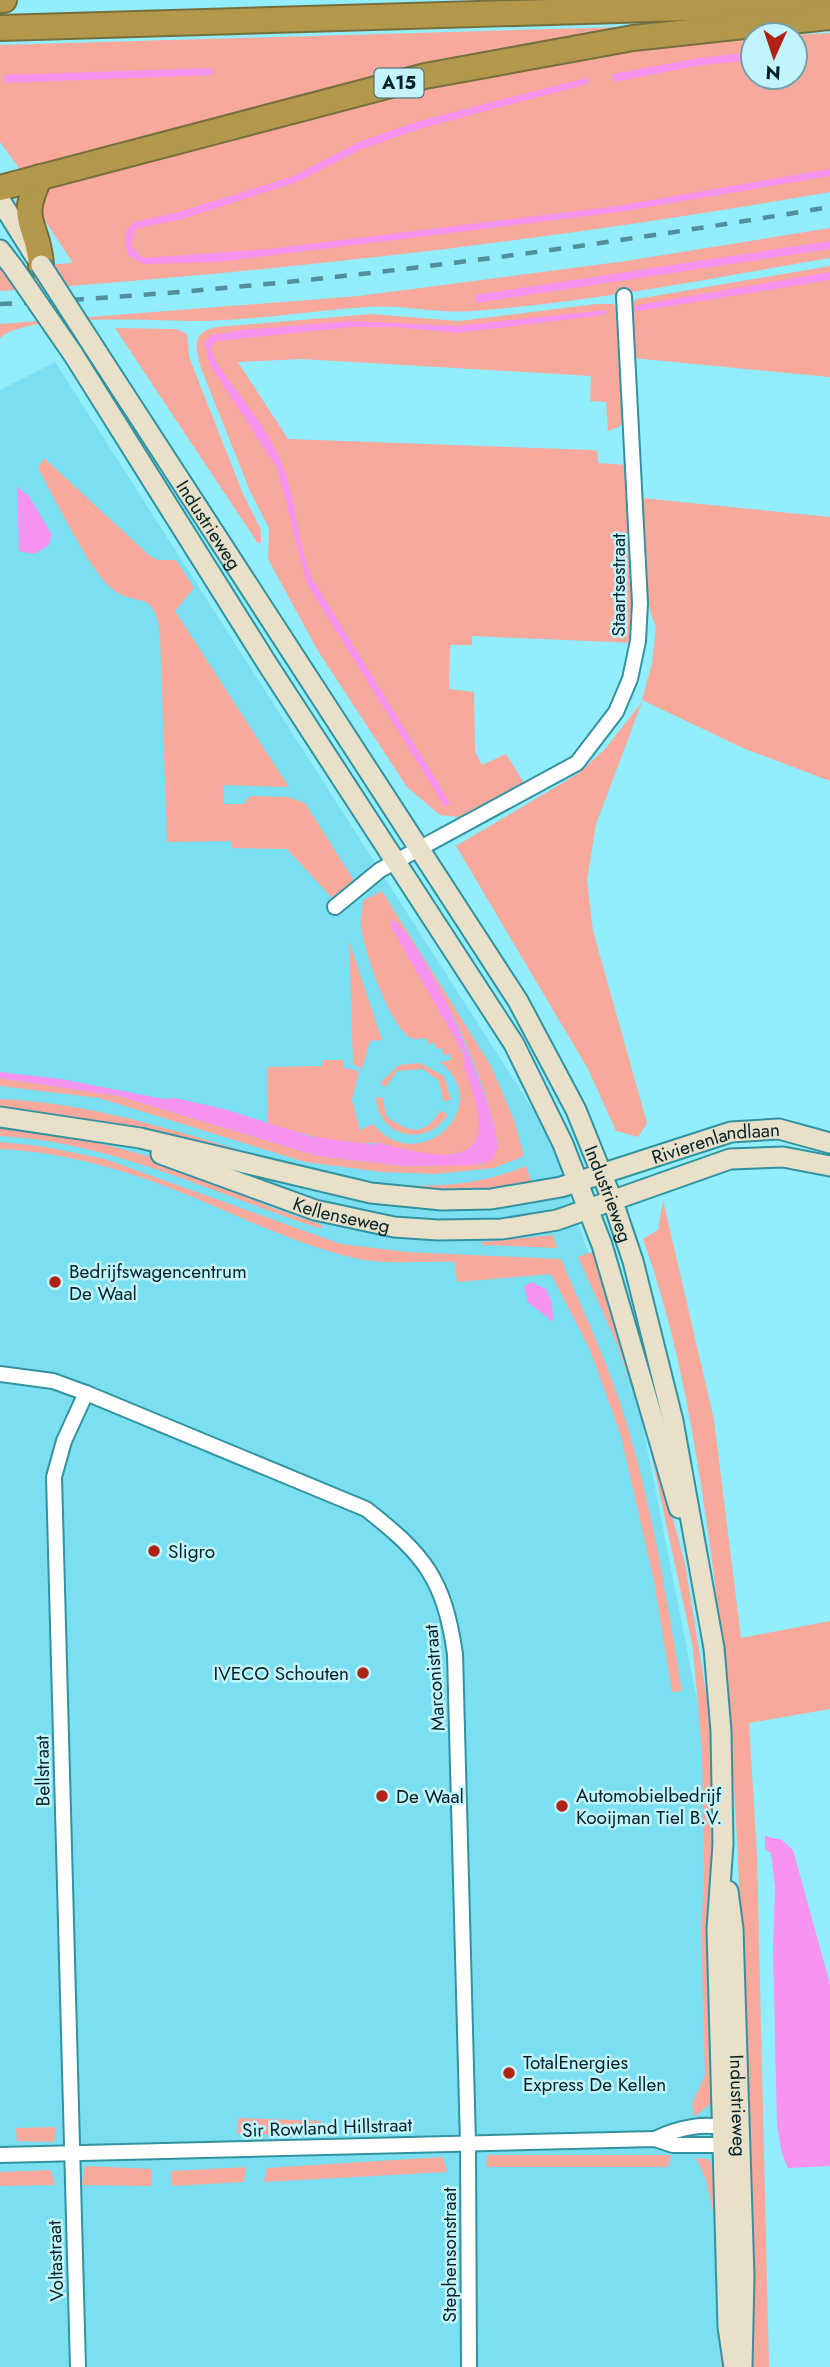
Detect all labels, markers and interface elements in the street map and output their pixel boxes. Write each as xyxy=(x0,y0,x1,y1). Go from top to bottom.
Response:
north arrow xyxy=(739,21,809,91)
text: N xyxy=(765,59,781,86)
road number: A15 xyxy=(374,68,424,98)
street label: Industrieweg xyxy=(170,475,248,575)
street label: Staartsestraat xyxy=(605,533,632,637)
street label: Rivierenlandlaan xyxy=(648,1116,781,1171)
street label: Industrieweg xyxy=(578,1141,639,1246)
street label: Kellenseweg xyxy=(289,1190,393,1240)
place label: Bedrijfswagencentrum De Waal xyxy=(69,1258,247,1307)
marker: Bedrijfswagencentrum De Waal xyxy=(47,1274,63,1290)
place label: Sligro xyxy=(168,1538,215,1565)
marker: Sligro xyxy=(146,1543,162,1559)
street label: Marconistraat xyxy=(417,1623,452,1732)
place label: IVECO Schouten xyxy=(213,1660,349,1687)
marker: IVECO Schouten xyxy=(355,1665,371,1681)
street label: Bellstraat xyxy=(28,1735,57,1807)
place label: Automobielbedrijf Kooijman Tiel B.V. xyxy=(576,1782,722,1831)
place label: De Waal xyxy=(396,1783,464,1810)
marker: De Waal xyxy=(374,1788,390,1804)
marker: Automobielbedrijf Kooijman Tiel B.V. xyxy=(554,1798,570,1814)
place label: TotalEnergies Express De Kellen xyxy=(523,2049,666,2098)
street label: Industrieweg xyxy=(723,2054,753,2157)
marker: TotalEnergies Express De Kellen xyxy=(501,2065,517,2081)
street label: Sir Rowland Hillstraat xyxy=(242,2111,413,2144)
street label: Stephensonstraat xyxy=(436,2187,463,2322)
street label: Voltastraat xyxy=(41,2220,70,2302)

